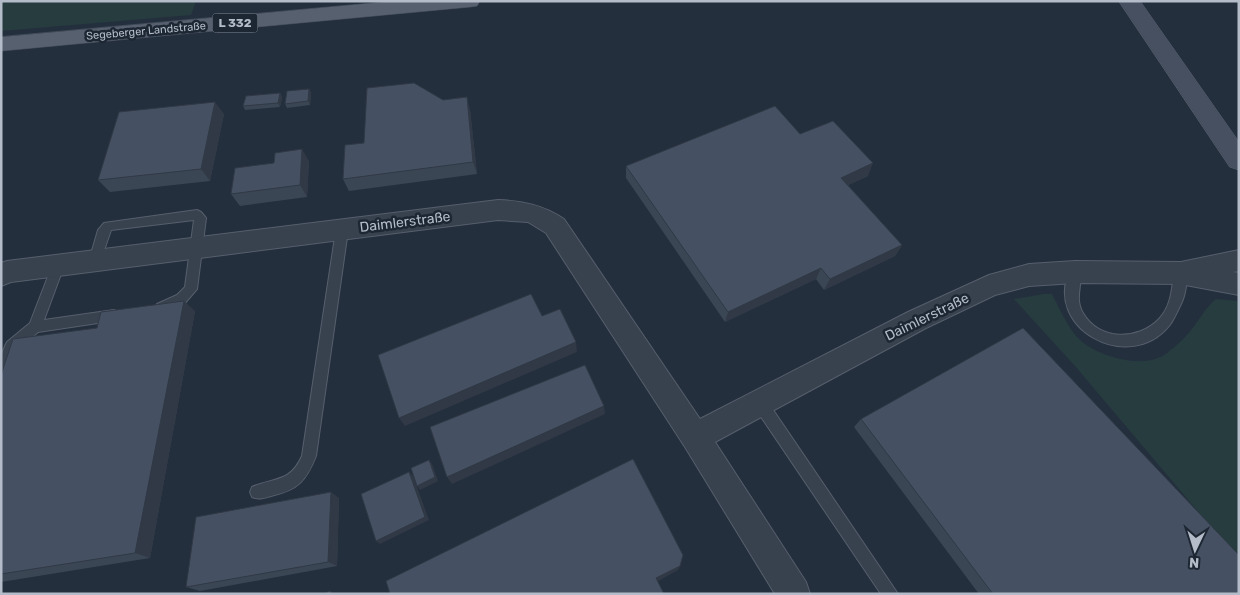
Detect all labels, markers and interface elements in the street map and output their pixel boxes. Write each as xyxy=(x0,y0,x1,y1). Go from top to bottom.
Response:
road number: L 332 xyxy=(212,13,258,32)
street label: Segeberger Landstraße xyxy=(86,19,206,43)
street label: Daimlerstraße xyxy=(359,208,452,236)
street label: Daimlerstraße xyxy=(882,289,972,345)
north arrow xyxy=(1170,525,1220,575)
text: N xyxy=(1189,554,1200,571)

